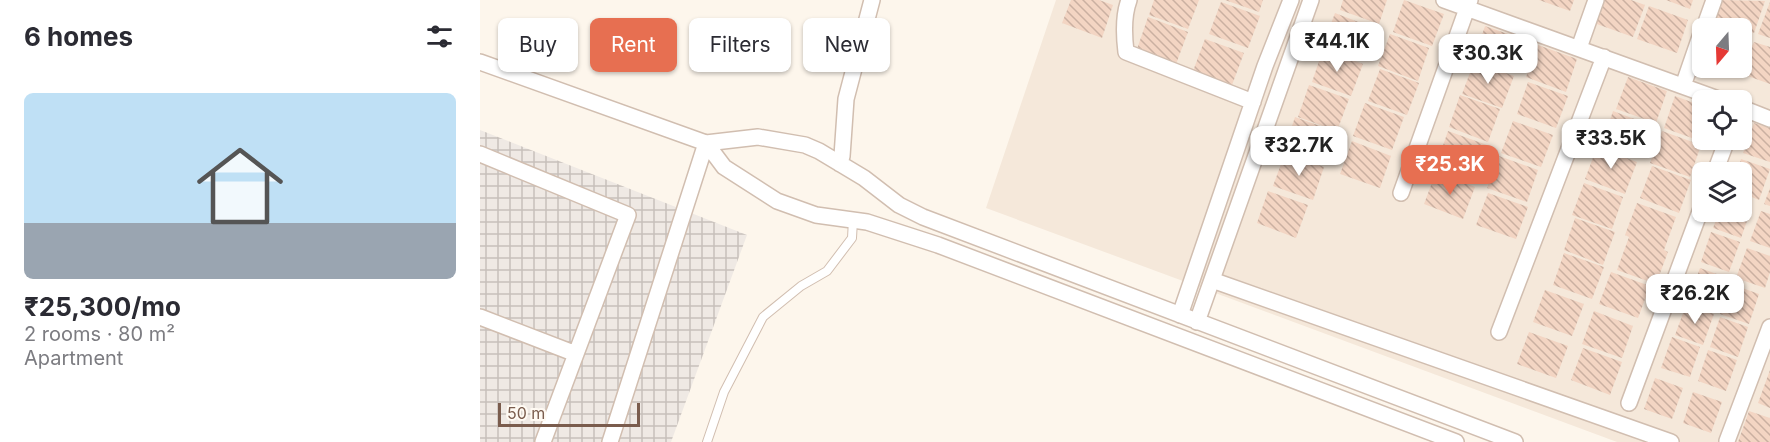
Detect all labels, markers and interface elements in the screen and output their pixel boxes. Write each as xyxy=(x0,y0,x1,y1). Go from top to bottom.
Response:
chip: Buy xyxy=(498,18,578,72)
chip: Rent xyxy=(590,18,677,72)
chip: Filters xyxy=(689,18,791,72)
chip: New xyxy=(803,18,890,72)
north arrow xyxy=(1692,18,1752,78)
map controls xyxy=(1692,18,1752,222)
icon: filters xyxy=(423,20,456,53)
text: 6 homes xyxy=(24,21,133,52)
pin: ₹44.1K xyxy=(1288,22,1386,73)
text: ₹44.1K xyxy=(1304,29,1370,53)
pin: ₹30.3K xyxy=(1439,34,1537,85)
text: ₹30.3K xyxy=(1453,41,1523,65)
button: locate xyxy=(1692,90,1752,150)
pin: ₹33.5K xyxy=(1562,119,1660,170)
pin: ₹32.7K xyxy=(1250,126,1348,177)
text: ₹33.5K xyxy=(1576,126,1646,150)
icon: home xyxy=(186,132,294,240)
text: ₹32.7K xyxy=(1264,133,1334,157)
pin: ₹25.3K xyxy=(1401,145,1499,196)
text: ₹25.3K xyxy=(1415,152,1485,176)
button: layers xyxy=(1692,162,1752,222)
pin: ₹26.2K xyxy=(1646,274,1744,325)
text: ₹26.2K xyxy=(1660,281,1730,305)
text: ₹25,300/mo xyxy=(24,291,181,322)
text: 2 rooms · 80 m² xyxy=(24,322,175,346)
text: Apartment xyxy=(24,346,123,370)
scale bar xyxy=(498,400,640,428)
text: 50 m xyxy=(507,403,545,423)

